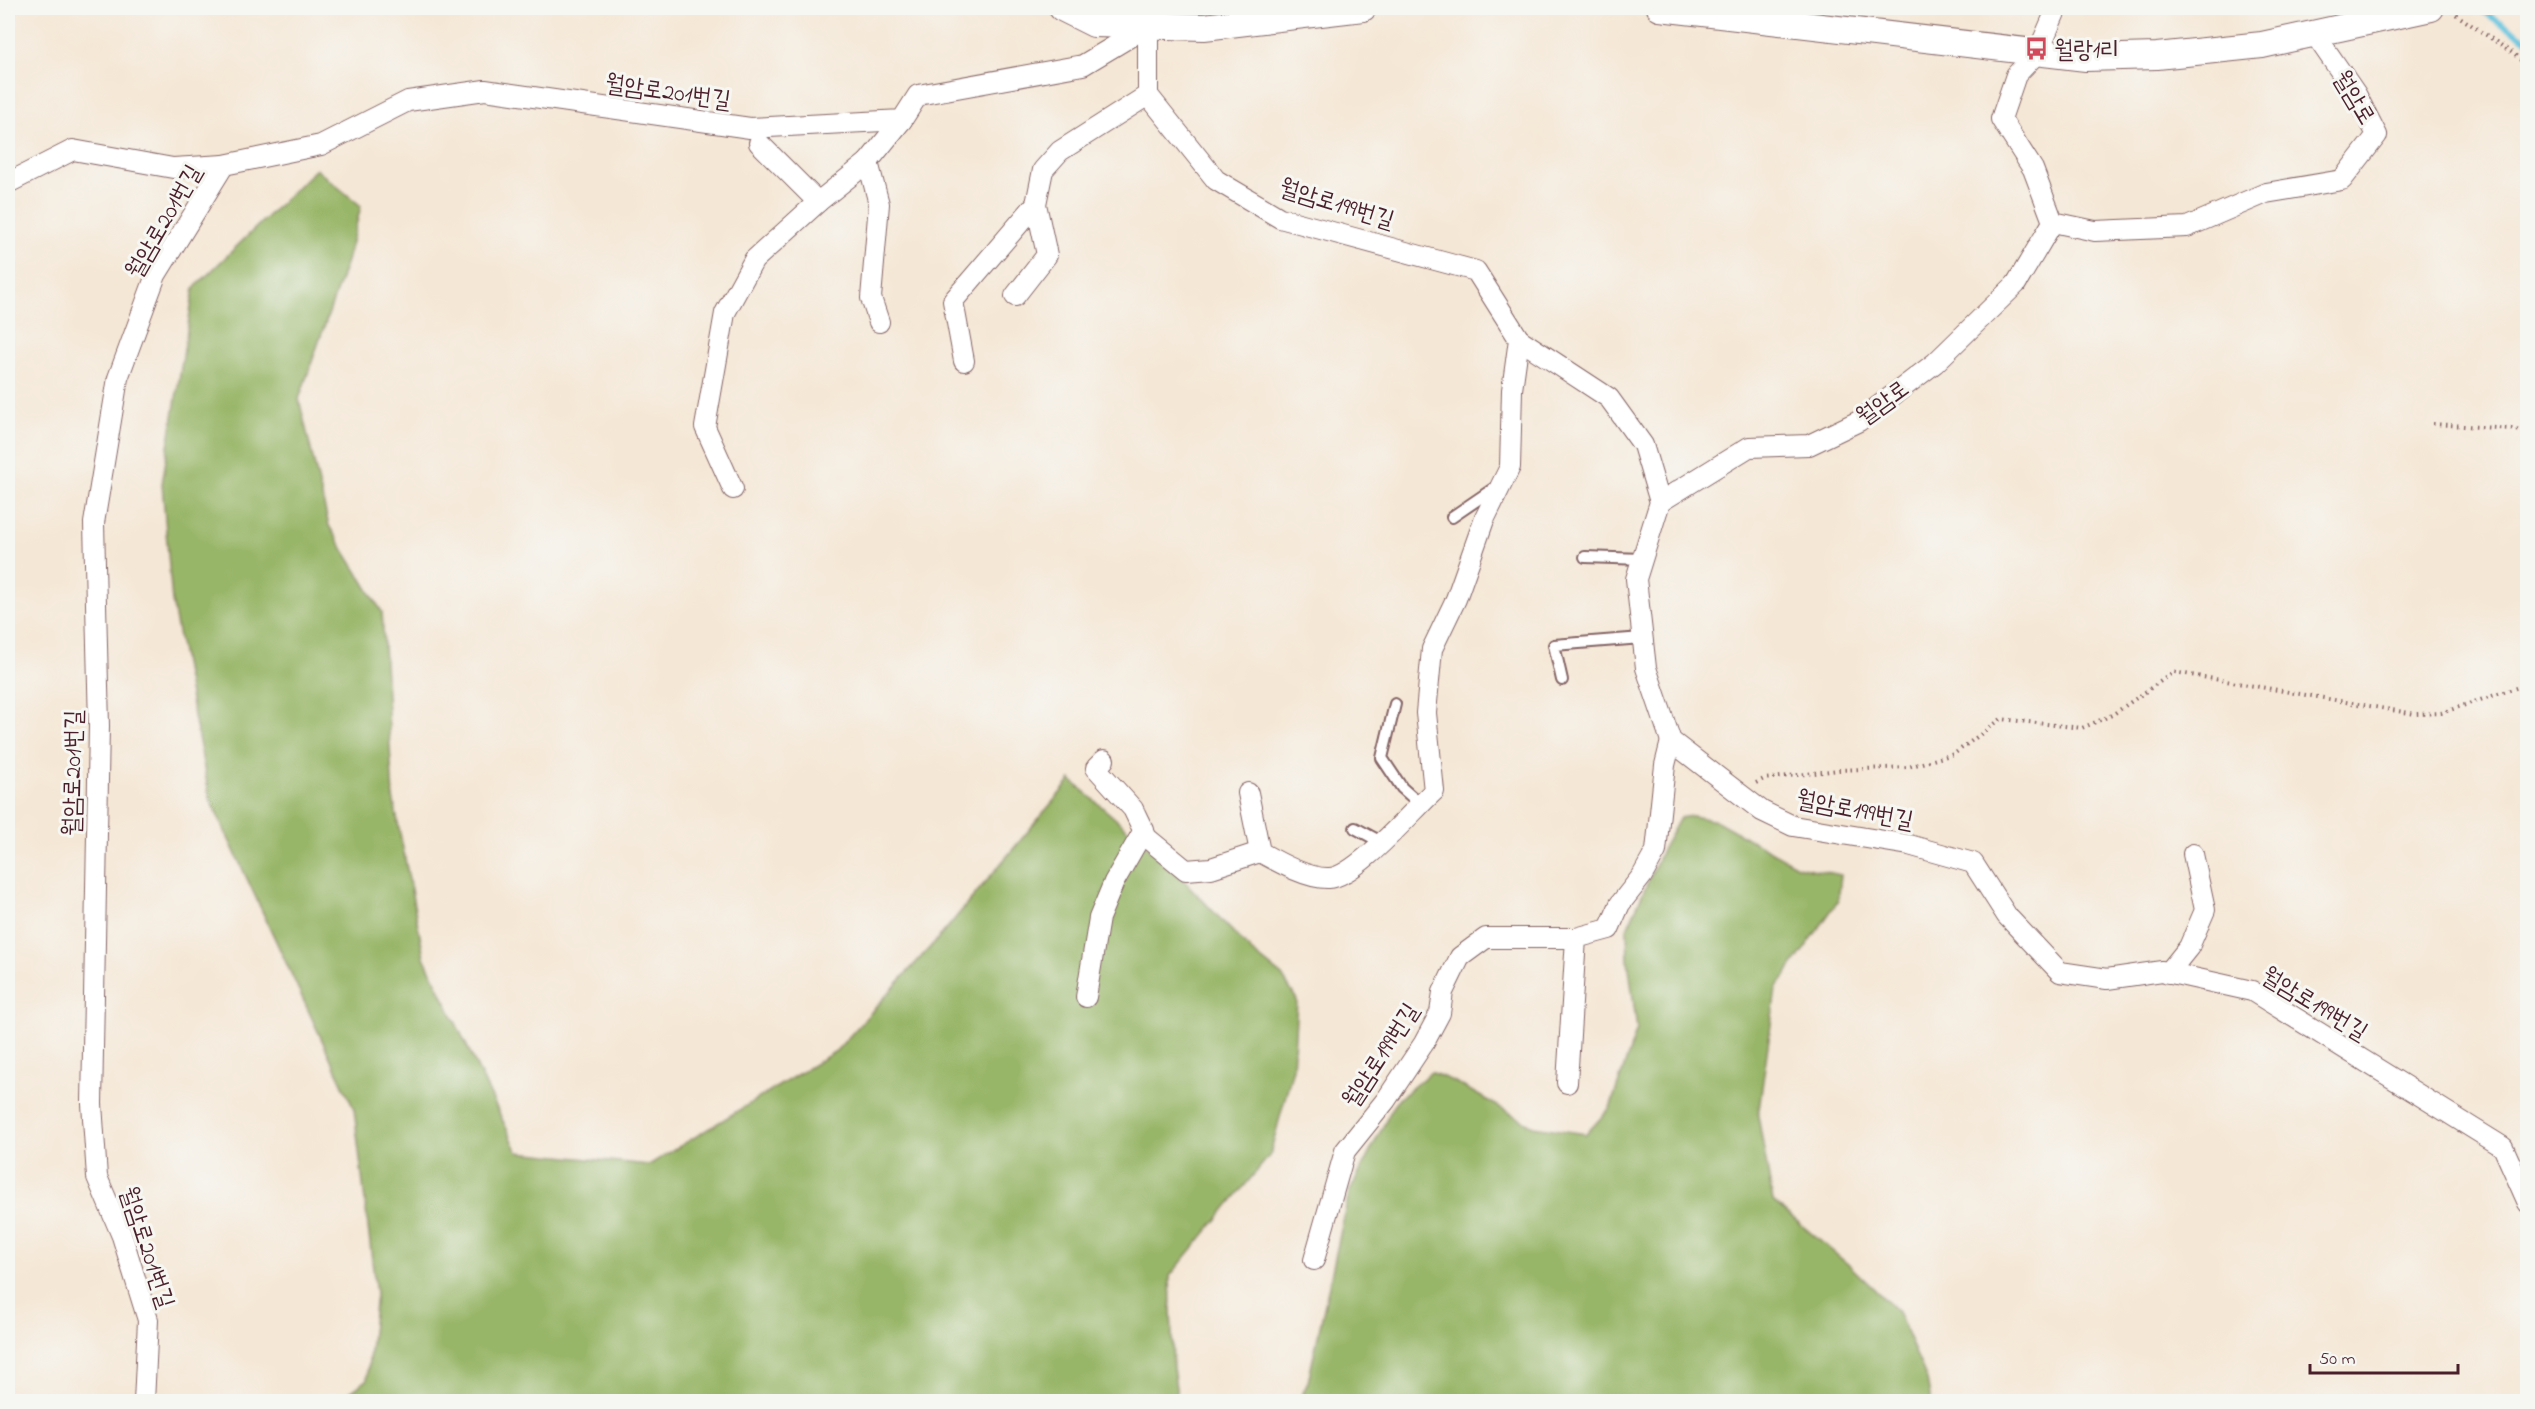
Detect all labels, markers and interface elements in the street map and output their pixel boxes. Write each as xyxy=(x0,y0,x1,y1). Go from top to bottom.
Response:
place label: 월랑1리 xyxy=(2054,34,2120,69)
bus stop icon: 월랑1리 xyxy=(2023,36,2049,62)
street label: 월암로 xyxy=(2323,64,2383,132)
street label: 월암로201번길 xyxy=(603,67,733,120)
street label: 월암로201번길 xyxy=(118,159,212,286)
street label: 월암로199번길 xyxy=(1274,171,1398,239)
street label: 월암로 xyxy=(1850,373,1917,435)
street label: 월암로201번길 xyxy=(56,709,93,837)
street label: 월암로199번길 xyxy=(1793,783,1916,840)
street label: 월암로199번길 xyxy=(2254,960,2374,1051)
street label: 월암로199번길 xyxy=(1335,997,1429,1116)
street label: 월암로201번길 xyxy=(109,1182,182,1313)
scale bar xyxy=(2310,1337,2458,1375)
text: 50 m xyxy=(2319,1347,2356,1373)

